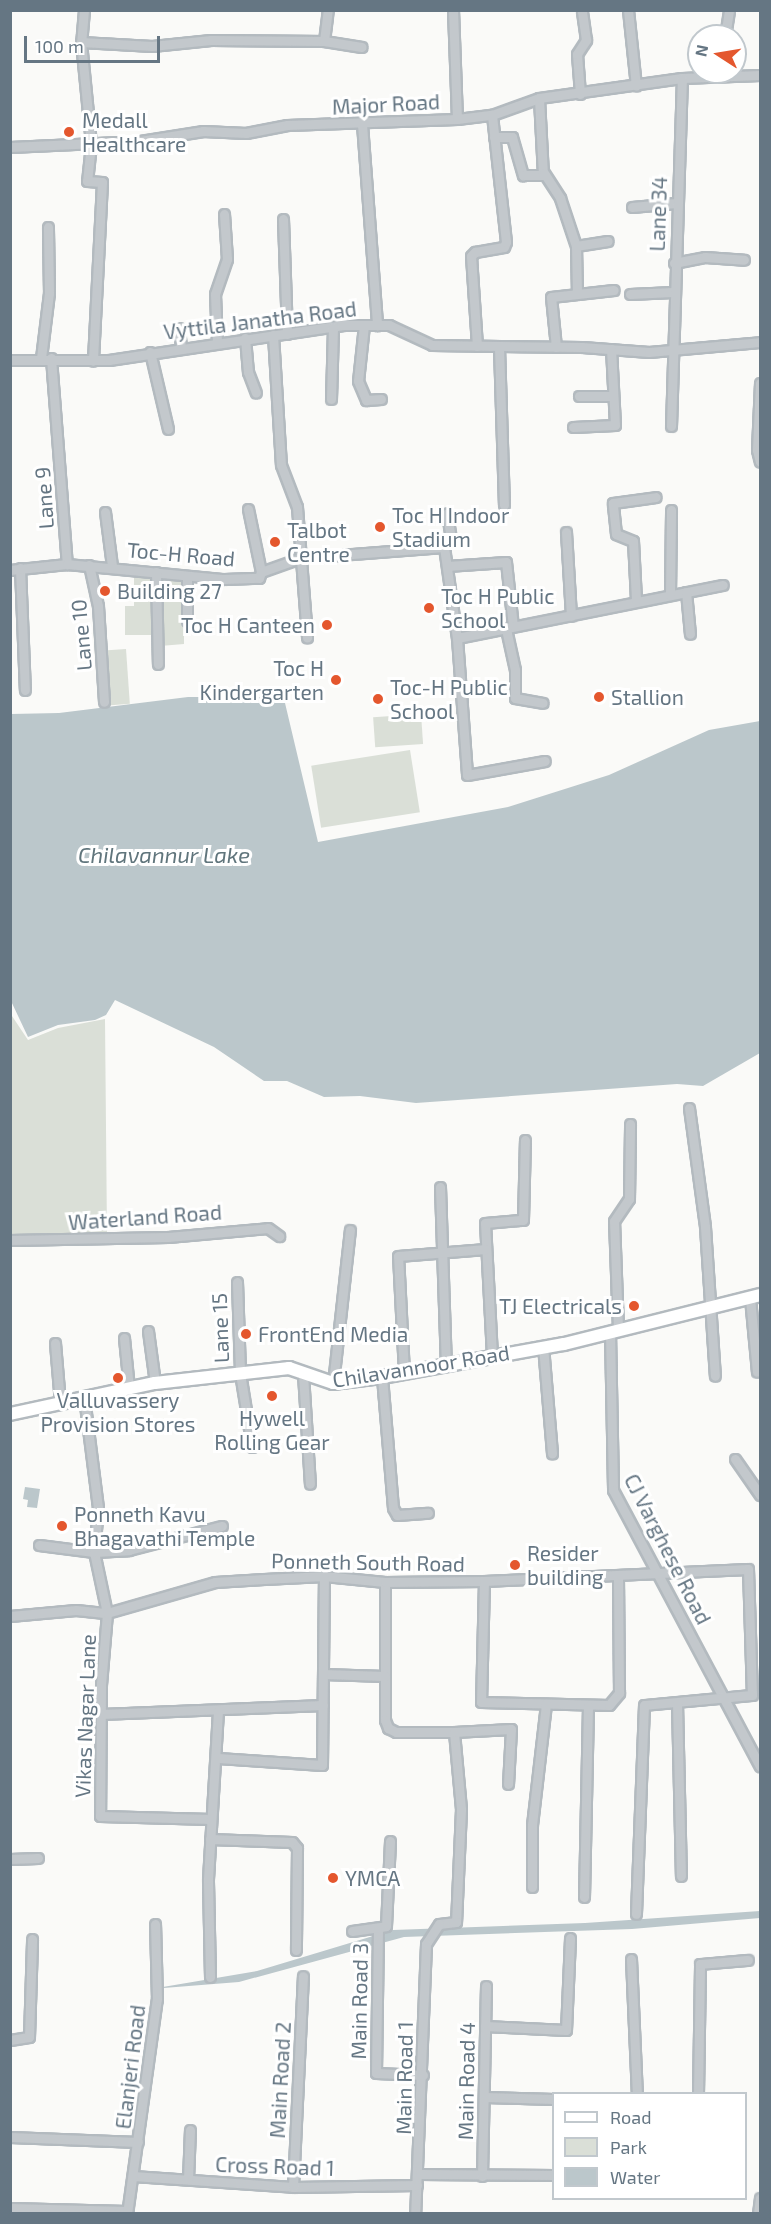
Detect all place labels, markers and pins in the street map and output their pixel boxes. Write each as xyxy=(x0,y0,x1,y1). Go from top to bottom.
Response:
place label: Medall Healthcare xyxy=(82,107,186,157)
marker: Medall Healthcare xyxy=(60,123,78,141)
place label: Toc H Indoor Stadium xyxy=(392,502,509,552)
place label: Talbot Centre xyxy=(287,517,350,567)
marker: Toc H Indoor Stadium xyxy=(373,520,387,534)
marker: Talbot Centre xyxy=(268,535,282,549)
place label: Building 27 xyxy=(117,578,222,604)
place label: Toc H Public School xyxy=(441,583,554,633)
marker: Building 27 xyxy=(98,584,112,598)
marker: Toc H Public School xyxy=(422,601,436,615)
place label: Toc H Canteen xyxy=(181,612,315,638)
marker: Toc H Canteen xyxy=(320,618,334,632)
place label: Toc H Kindergarten xyxy=(199,655,324,705)
marker: Toc H Kindergarten xyxy=(329,673,343,687)
place label: Toc-H Public School xyxy=(390,674,508,724)
place label: Stallion xyxy=(611,684,684,710)
marker: Stallion xyxy=(592,690,606,704)
marker: Toc-H Public School xyxy=(371,692,385,706)
place label: TJ Electricals xyxy=(499,1293,622,1319)
marker: TJ Electricals xyxy=(627,1299,641,1313)
place label: FrontEnd Media xyxy=(258,1321,408,1347)
marker: FrontEnd Media xyxy=(239,1327,253,1341)
marker: Valluvassery Provision Stores xyxy=(111,1371,125,1385)
place label: Valluvassery Provision Stores xyxy=(40,1387,196,1437)
marker: Hywell Rolling Gear xyxy=(265,1389,279,1403)
place label: Hywell Rolling Gear xyxy=(214,1405,330,1455)
place label: Ponneth Kavu Bhagavathi Temple xyxy=(74,1501,256,1551)
marker: Ponneth Kavu Bhagavathi Temple xyxy=(55,1519,69,1533)
place label: Resider building xyxy=(527,1540,604,1590)
marker: Resider building xyxy=(508,1558,522,1572)
place label: YMCA xyxy=(345,1865,400,1891)
marker: YMCA xyxy=(326,1871,340,1885)

